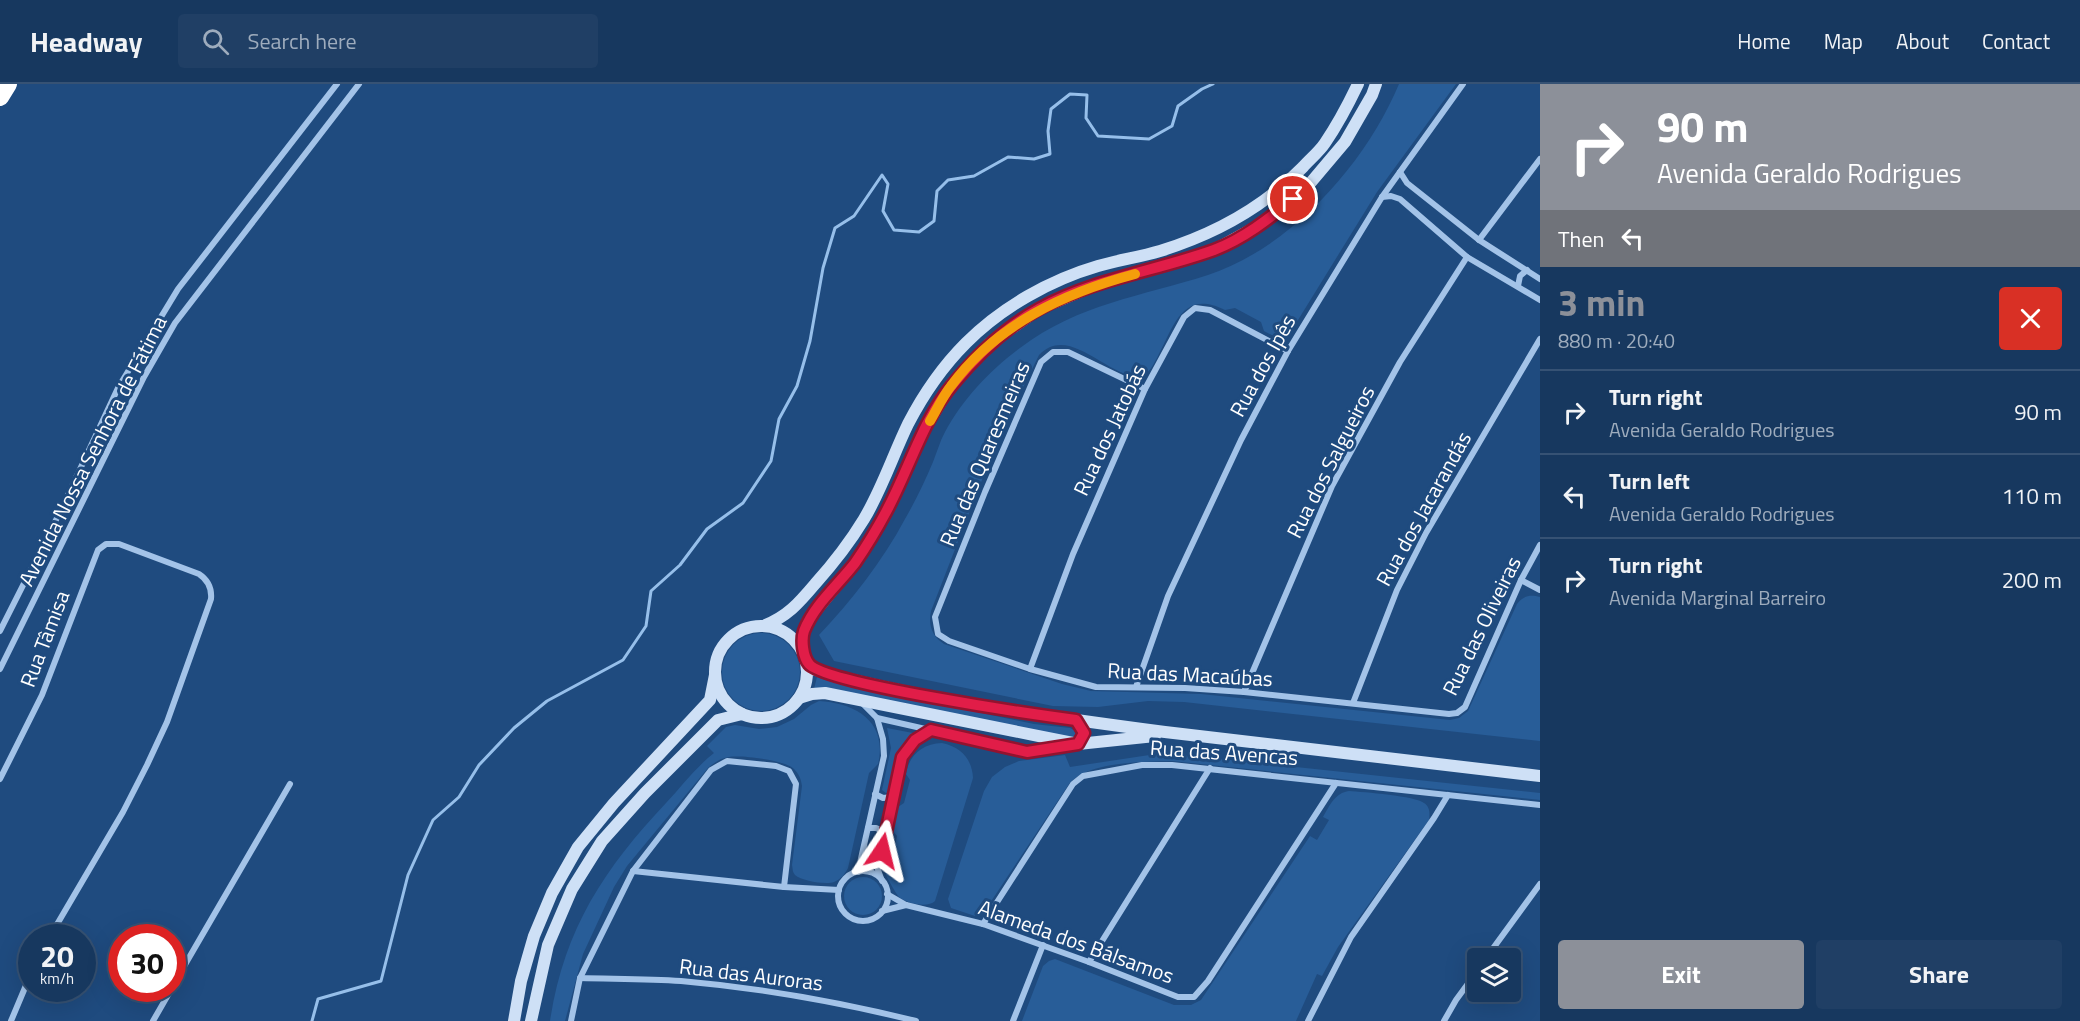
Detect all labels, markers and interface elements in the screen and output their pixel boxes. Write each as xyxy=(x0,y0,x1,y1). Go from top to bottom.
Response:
search box xyxy=(178,14,598,68)
text: Headway xyxy=(30,20,142,63)
text: Search here xyxy=(247,24,357,58)
icon: search xyxy=(199,25,232,58)
text: Home xyxy=(1737,25,1791,57)
text: Map xyxy=(1824,25,1863,57)
text: About xyxy=(1896,25,1949,57)
text: Contact xyxy=(1982,25,2050,57)
text: 90 m xyxy=(1657,94,1749,158)
icon: right xyxy=(1558,108,1636,186)
text: Avenida Geraldo Rodrigues xyxy=(1657,152,1962,193)
pin xyxy=(1267,173,1318,224)
icon: arrive xyxy=(1276,182,1309,215)
text: Then xyxy=(1558,222,1604,256)
icon: left xyxy=(1616,222,1649,255)
text: 3 min xyxy=(1558,275,1645,330)
button: close xyxy=(1999,287,2062,350)
street label: Avenida Nossa Senhora de Fátima xyxy=(10,309,175,591)
street label: Rua dos Ipês xyxy=(1221,309,1303,422)
text: 880 m · 20:40 xyxy=(1558,325,1675,356)
street label: Rua das Quaresmeiras xyxy=(931,356,1038,551)
street label: Rua dos Jatobás xyxy=(1065,358,1154,501)
street label: Rua dos Salgueiros xyxy=(1278,380,1382,543)
text: Turn right xyxy=(1609,380,1703,414)
text: 90 m xyxy=(2014,395,2062,429)
icon: right xyxy=(1558,396,1591,429)
text: Avenida Geraldo Rodrigues xyxy=(1609,414,1835,445)
street label: Rua dos Jacarandás xyxy=(1367,425,1479,592)
text: Turn left xyxy=(1609,464,1690,498)
text: 110 m xyxy=(2002,479,2062,513)
icon: left xyxy=(1558,480,1591,513)
text: Avenida Geraldo Rodrigues xyxy=(1609,498,1835,529)
text: Turn right xyxy=(1609,548,1703,582)
street label: Rua das Oliveiras xyxy=(1434,551,1529,701)
text: 200 m xyxy=(2002,563,2062,597)
icon: right xyxy=(1558,564,1591,597)
text: Avenida Marginal Barreiro xyxy=(1609,582,1826,613)
street label: Rua Tâmisa xyxy=(11,585,77,692)
street label: Rua das Macaúbas xyxy=(1107,654,1274,694)
street label: Rua das Avencas xyxy=(1149,731,1299,773)
position arrow xyxy=(850,819,914,883)
street label: Alameda dos Bálsamos xyxy=(974,891,1179,991)
speed limit sign: 30 xyxy=(108,924,186,1002)
text: 20 xyxy=(40,933,74,979)
button: Exit xyxy=(1558,940,1804,1009)
button: Share xyxy=(1816,940,2062,1009)
map controls xyxy=(1467,948,1521,1002)
button: layers xyxy=(1467,948,1521,1002)
street label: Rua das Auroras xyxy=(677,949,825,999)
text: km/h xyxy=(40,967,74,990)

